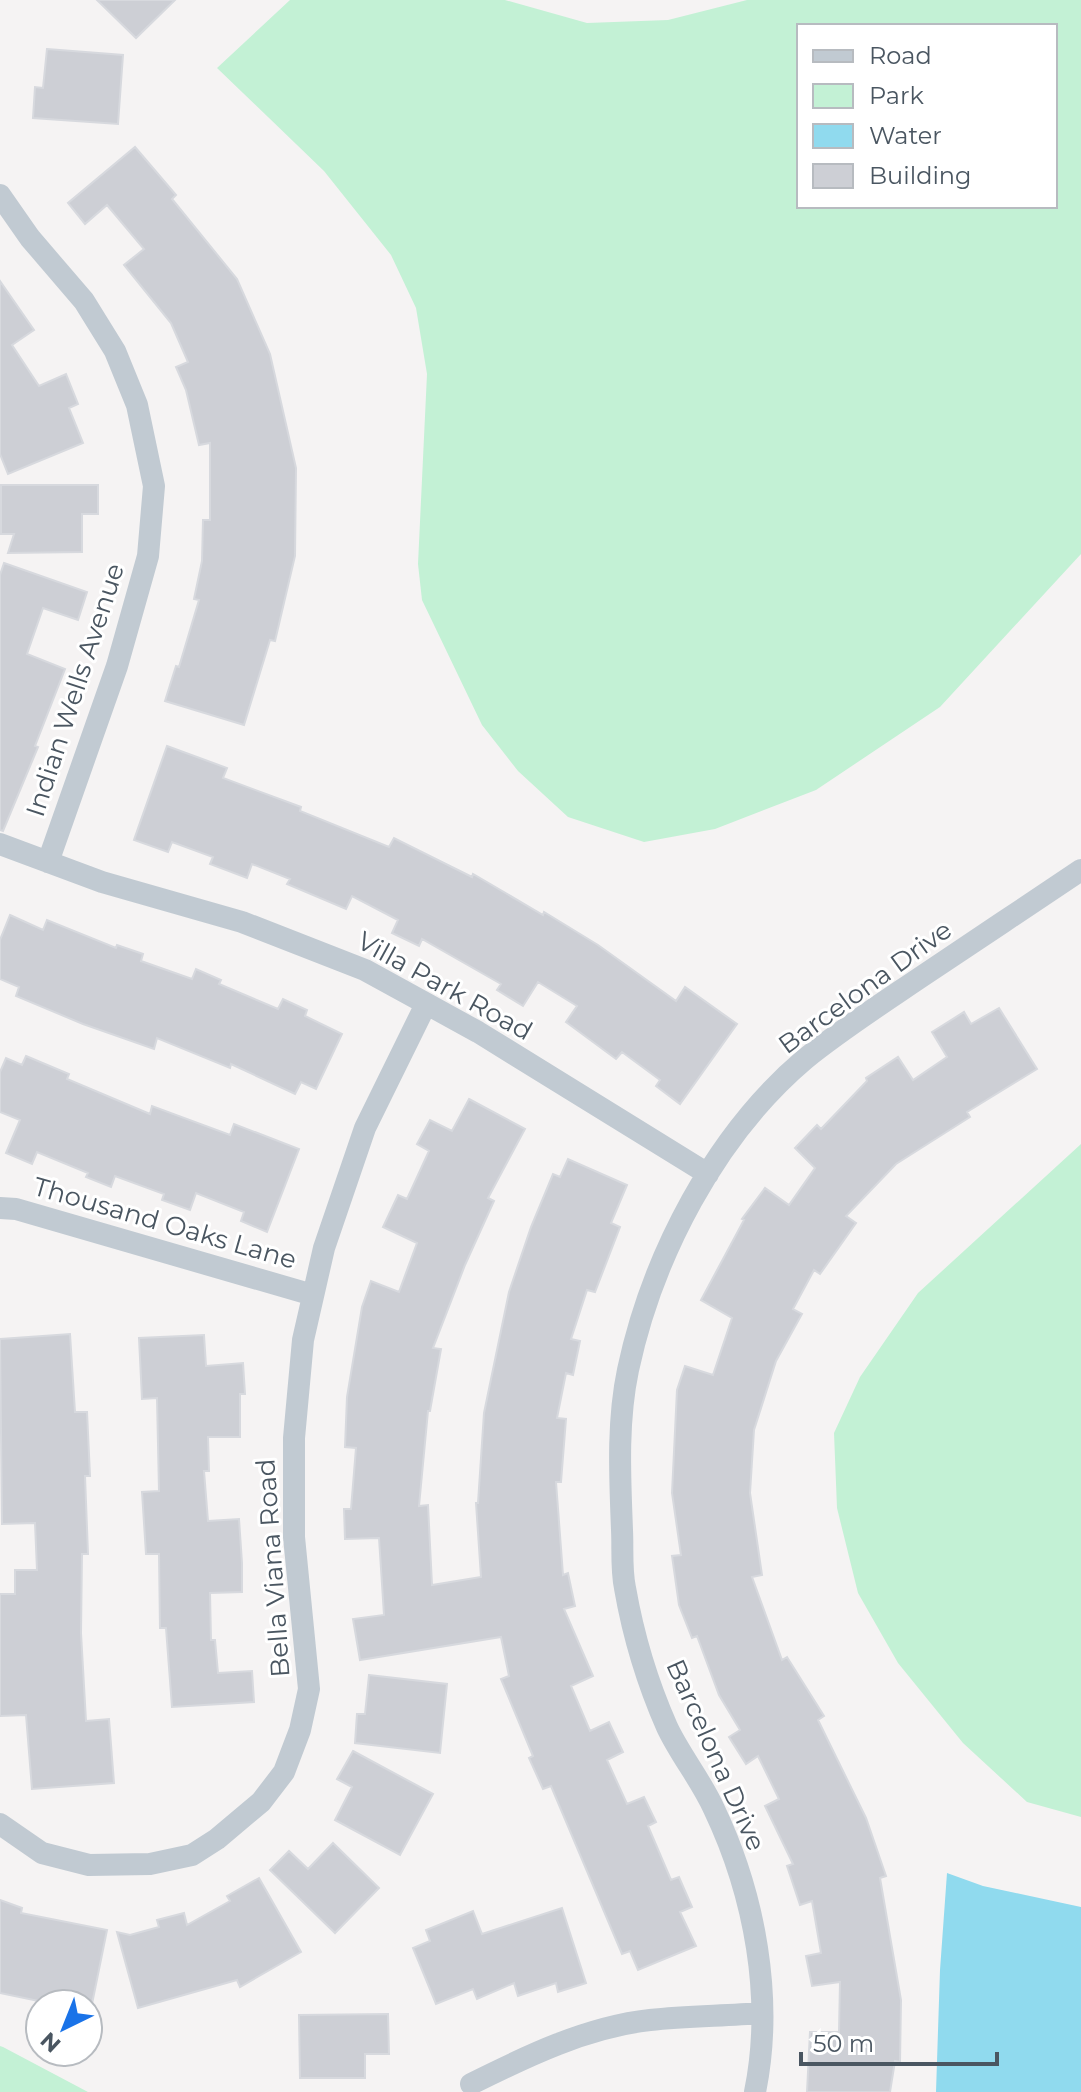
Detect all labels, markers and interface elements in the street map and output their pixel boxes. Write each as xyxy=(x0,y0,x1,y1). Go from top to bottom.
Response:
legend xyxy=(797,24,1057,208)
text: Road xyxy=(869,41,932,70)
text: Park xyxy=(869,81,924,110)
text: Water xyxy=(869,121,942,150)
text: Building xyxy=(869,161,972,190)
street label: Indian Wells Avenue xyxy=(19,559,131,821)
street label: Barcelona Drive xyxy=(772,913,958,1061)
street label: Villa Park Road xyxy=(352,925,538,1047)
street label: Thousand Oaks Lane xyxy=(30,1170,300,1276)
street label: Bella Viana Road xyxy=(249,1458,297,1678)
street label: Barcelona Drive xyxy=(659,1654,773,1856)
north arrow xyxy=(24,1988,104,2068)
scale bar xyxy=(801,2016,997,2066)
text: N xyxy=(35,2026,66,2058)
text: 50 m xyxy=(813,2029,874,2058)

